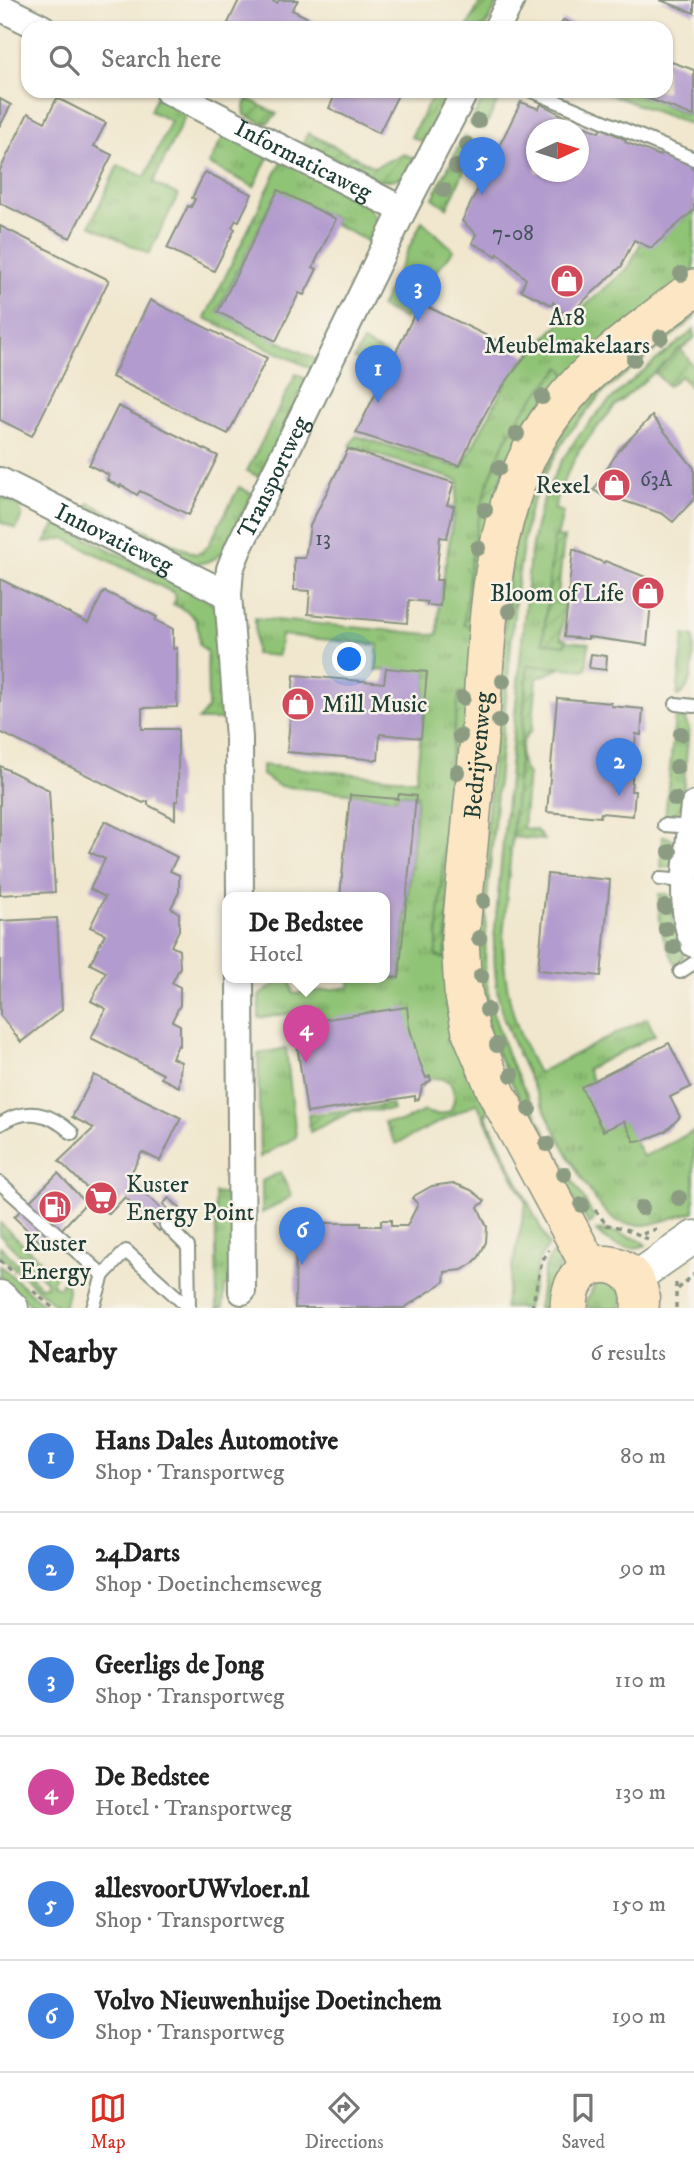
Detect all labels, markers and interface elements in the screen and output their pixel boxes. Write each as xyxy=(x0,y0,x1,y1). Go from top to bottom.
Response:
search box xyxy=(21,21,673,98)
icon: search xyxy=(45,41,83,79)
text: Search here xyxy=(101,43,221,76)
street label: Informaticaweg xyxy=(229,113,377,208)
north arrow xyxy=(526,119,589,182)
pin: 5 xyxy=(459,137,505,195)
house number: 7-08 xyxy=(492,221,534,247)
shop icon: A18 Meubelmakelaars xyxy=(548,262,586,300)
pin: 3 xyxy=(395,264,441,322)
place label: A18 Meubelmakelaars xyxy=(484,303,650,361)
pin: 1 xyxy=(355,345,401,403)
street label: Transportweg xyxy=(231,411,317,544)
shop icon: Rexel xyxy=(595,466,633,504)
house number: 63A xyxy=(640,467,673,493)
place label: Rexel xyxy=(535,471,591,501)
street label: Innovatieweg xyxy=(50,497,178,581)
house number: 13 xyxy=(315,526,331,552)
shop icon: Bloom of Life xyxy=(629,574,667,612)
place label: Bloom of Life xyxy=(490,579,624,609)
your location xyxy=(332,642,366,676)
shop icon: Mill Music xyxy=(279,685,317,723)
place label: Mill Music xyxy=(322,690,427,720)
street label: Bedrijvenweg xyxy=(458,691,499,820)
pin: 2 xyxy=(596,738,642,796)
popup xyxy=(222,892,390,983)
text: De Bedstee xyxy=(249,907,363,940)
text: Hotel xyxy=(249,940,303,969)
pin: 4 xyxy=(283,1005,329,1063)
place label: Kuster Energy Point xyxy=(126,1170,255,1228)
supermarket icon: Kuster Energy Point xyxy=(82,1179,120,1217)
fuel station icon: Kuster Energy xyxy=(36,1188,74,1226)
pin: 6 xyxy=(279,1207,325,1265)
place label: Kuster Energy xyxy=(19,1229,91,1287)
text: Nearby xyxy=(28,1335,117,1372)
text: 6 results xyxy=(590,1339,666,1368)
text: Hans Dales Automotive xyxy=(95,1425,338,1458)
text: 1 xyxy=(47,1442,55,1471)
text: 80 m xyxy=(620,1442,666,1471)
text: Shop · Transportweg xyxy=(95,1458,284,1487)
text: 24Darts xyxy=(95,1537,180,1570)
text: 2 xyxy=(45,1554,57,1583)
text: 90 m xyxy=(620,1554,666,1583)
text: Shop · Doetinchemseweg xyxy=(95,1570,322,1599)
text: Geerligs de Jong xyxy=(95,1649,264,1682)
text: 3 xyxy=(47,1666,55,1695)
text: 110 m xyxy=(615,1666,666,1695)
text: Shop · Transportweg xyxy=(95,1682,284,1711)
text: De Bedstee xyxy=(95,1761,209,1794)
text: 4 xyxy=(44,1778,58,1807)
text: 130 m xyxy=(614,1778,666,1807)
text: Hotel · Transportweg xyxy=(95,1794,291,1823)
text: allesvoorUWvloer.nl xyxy=(95,1873,309,1906)
text: 5 xyxy=(45,1890,57,1919)
text: 150 m xyxy=(612,1890,666,1919)
text: Shop · Transportweg xyxy=(95,1906,284,1935)
text: Volvo Nieuwenhuijse Doetinchem xyxy=(95,1985,442,2018)
text: 6 xyxy=(45,2002,57,2031)
text: 190 m xyxy=(612,2002,666,2031)
text: Shop · Transportweg xyxy=(95,2018,284,2047)
tab: Map xyxy=(89,2089,127,2154)
tab: Directions xyxy=(305,2089,384,2154)
tab: Saved xyxy=(561,2089,605,2154)

